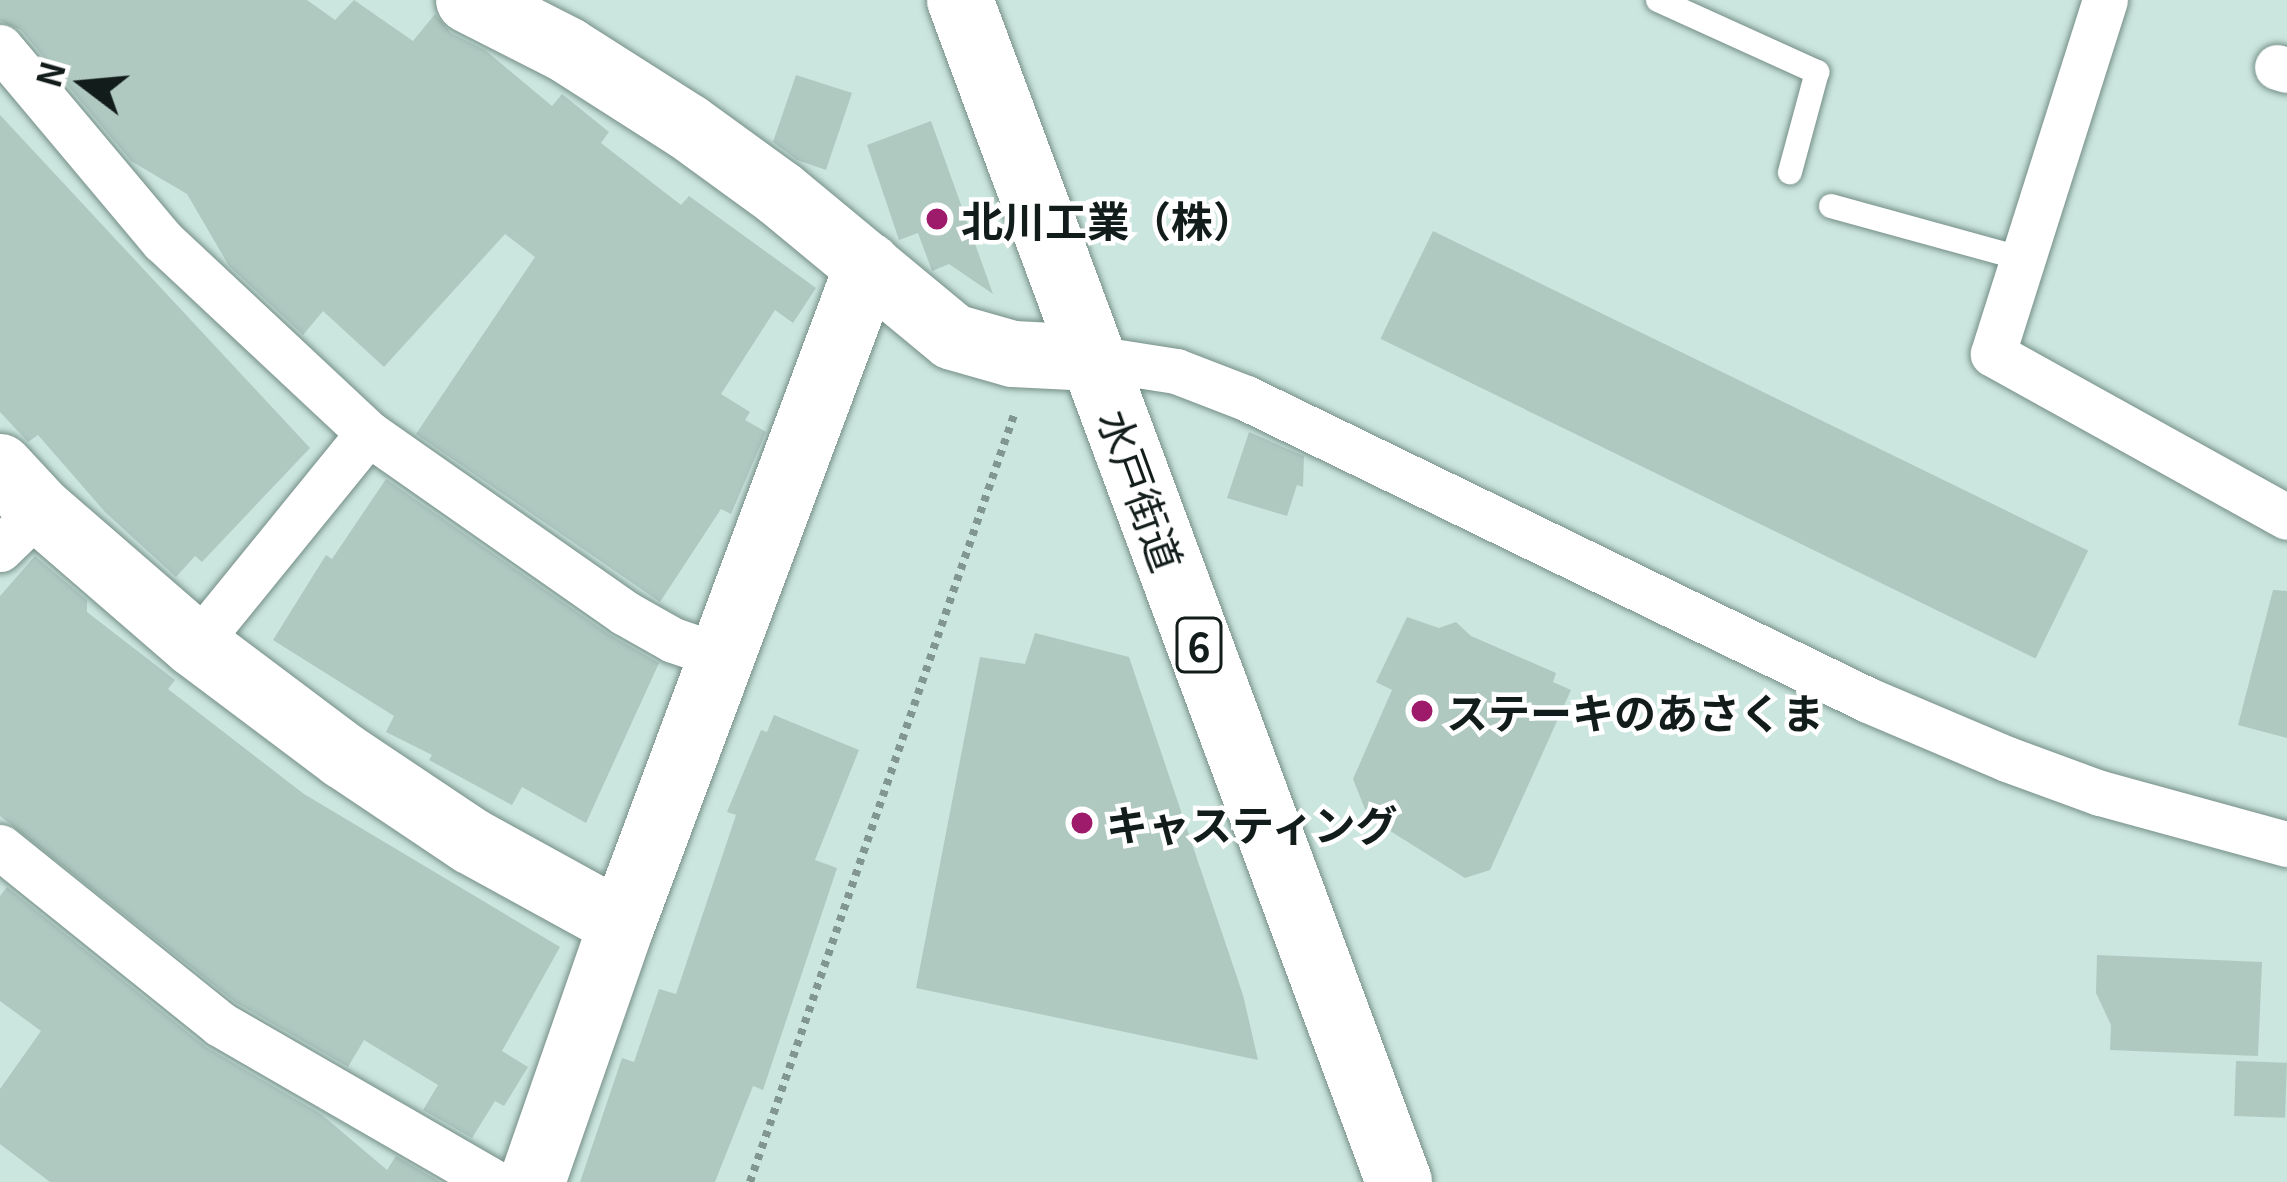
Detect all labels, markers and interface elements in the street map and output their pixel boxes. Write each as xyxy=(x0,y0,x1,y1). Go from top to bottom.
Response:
north arrow xyxy=(24,24,144,144)
text: N xyxy=(23,56,76,93)
place label: 北川工業（株） xyxy=(961,194,1255,244)
marker: 北川工業（株） xyxy=(924,206,950,232)
street label: 水戸街道 xyxy=(1090,402,1194,578)
road number: 6 xyxy=(1175,612,1223,678)
place label: ステーキのあさくま xyxy=(1446,686,1824,736)
marker: ステーキのあさくま xyxy=(1409,698,1435,724)
place label: キャスティング xyxy=(1106,798,1400,848)
marker: キャスティング xyxy=(1069,810,1095,836)

